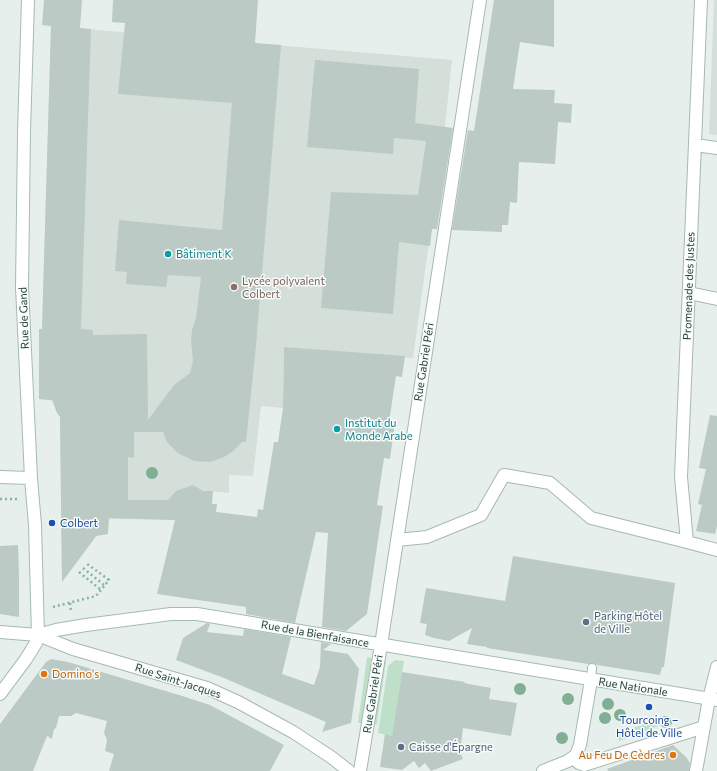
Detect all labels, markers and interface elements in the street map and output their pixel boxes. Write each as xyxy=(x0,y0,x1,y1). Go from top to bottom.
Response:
street label: Promenade des Justes xyxy=(681,232,697,340)
place label: Bâtiment K xyxy=(176,247,232,261)
marker: Bâtiment K xyxy=(163,249,173,259)
place label: Lycée polyvalent Colbert xyxy=(242,274,325,300)
marker: Lycée polyvalent Colbert xyxy=(229,282,239,292)
street label: Rue de Gand xyxy=(16,287,32,349)
street label: Rue Gabriel Péri xyxy=(411,322,437,402)
place label: Institut du Monde Arabe xyxy=(345,416,413,442)
marker: Institut du Monde Arabe xyxy=(332,424,342,434)
place label: Colbert xyxy=(60,516,98,530)
marker: Colbert xyxy=(47,518,57,528)
place label: Parking Hôtel de Ville xyxy=(594,609,662,635)
marker: Parking Hôtel de Ville xyxy=(581,617,591,627)
street label: Rue de la Bienfaisance xyxy=(260,618,370,650)
street label: Rue Gabriel Péri xyxy=(360,654,386,734)
street label: Rue Saint-Jacques xyxy=(133,661,223,701)
place label: Domino's xyxy=(52,667,99,681)
marker: Domino's xyxy=(39,669,49,679)
street label: Rue Nationale xyxy=(597,675,669,699)
marker: Tourcoing – Hôtel de Ville xyxy=(644,702,654,712)
place label: Tourcoing – Hôtel de Ville xyxy=(616,713,682,739)
place label: Caisse d'Épargne xyxy=(409,740,493,754)
marker: Caisse d'Épargne xyxy=(396,742,406,752)
place label: Au Feu De Cèdres xyxy=(578,748,665,762)
marker: Au Feu De Cèdres xyxy=(668,750,678,760)

